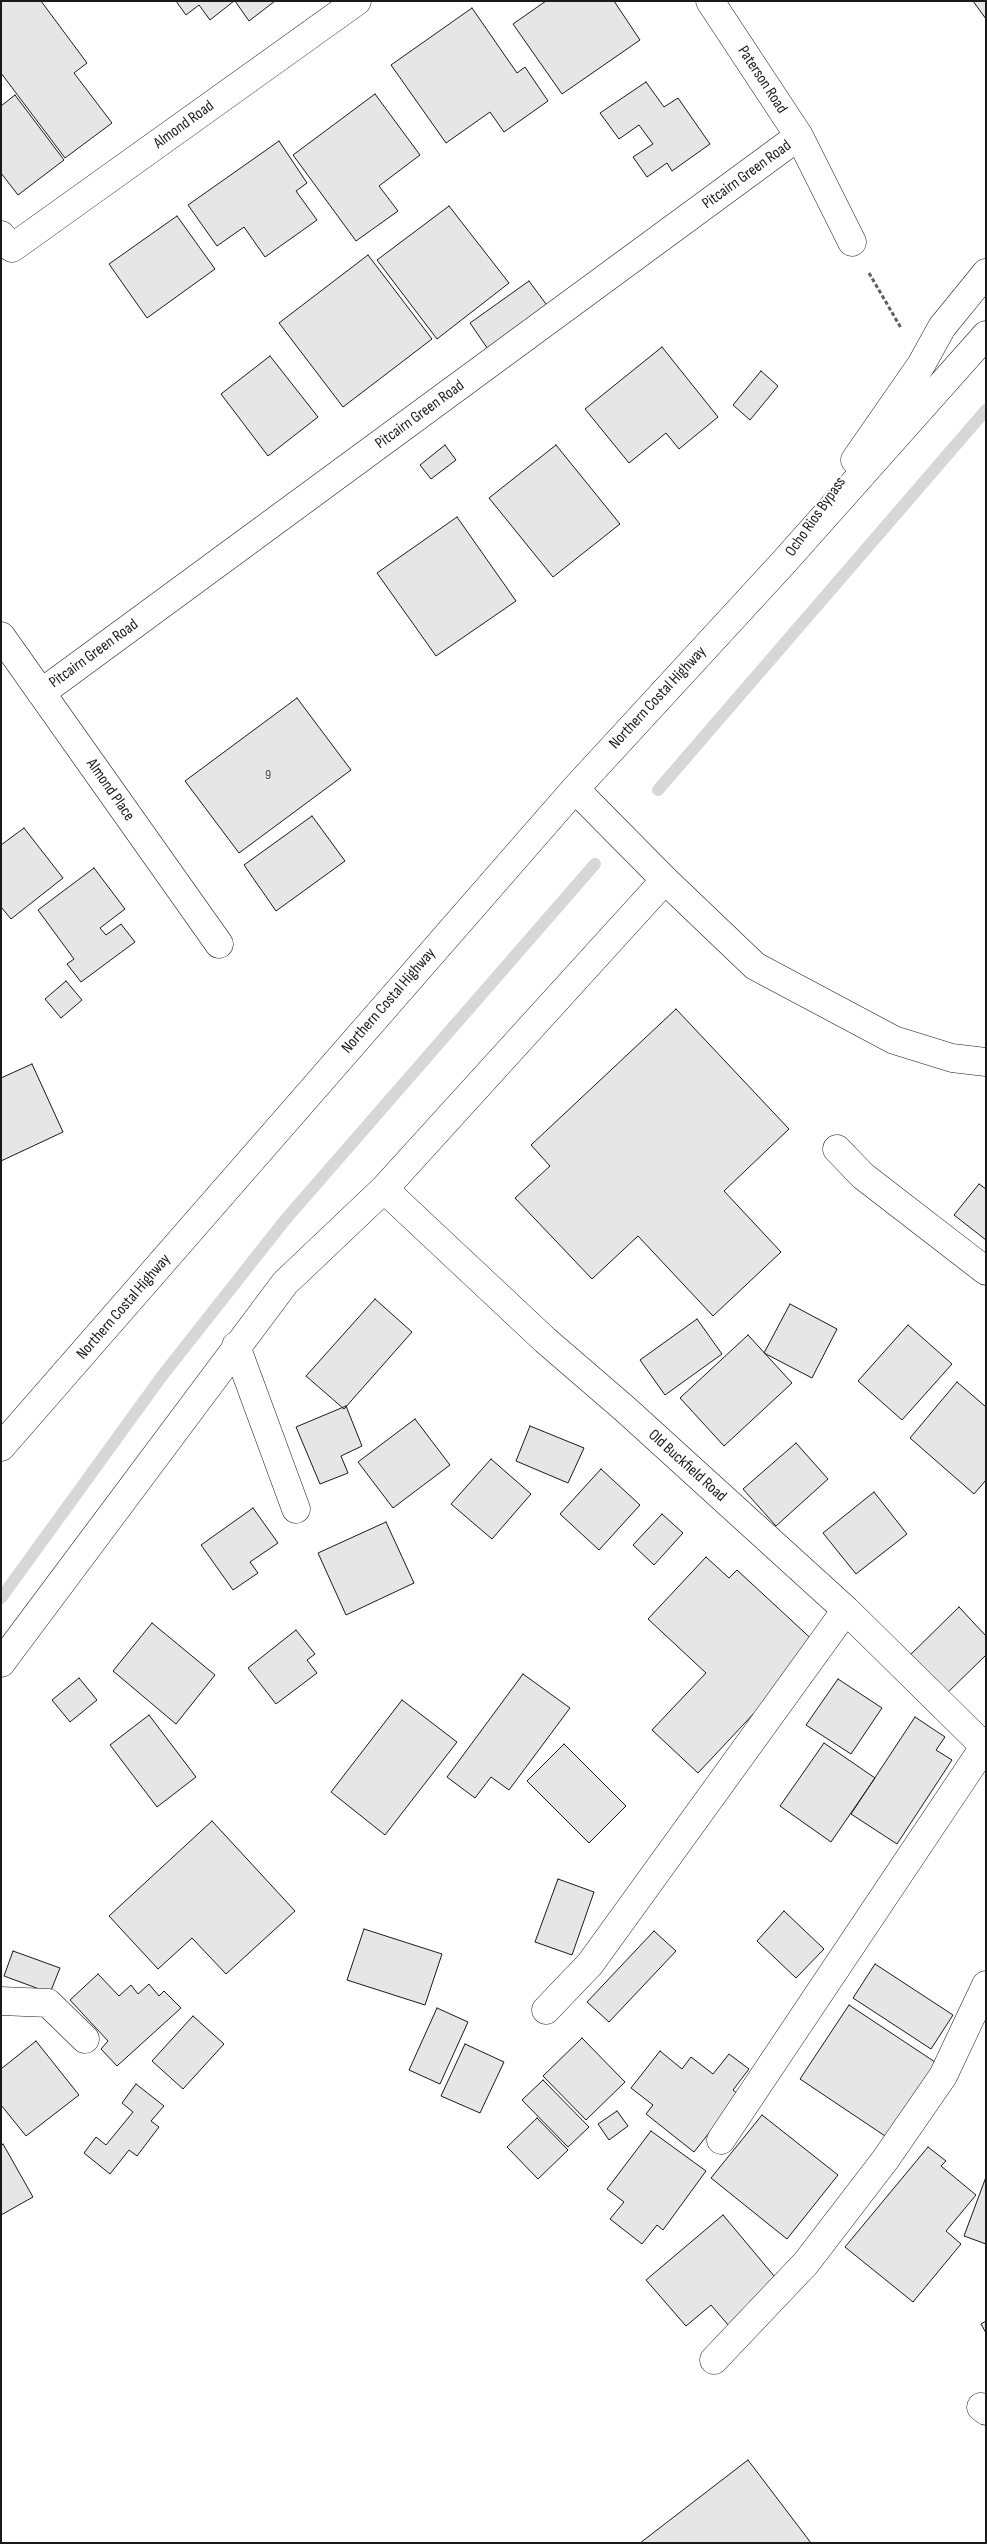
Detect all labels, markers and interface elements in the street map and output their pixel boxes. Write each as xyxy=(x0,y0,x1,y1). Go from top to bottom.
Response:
street label: Paterson Road xyxy=(733,43,791,117)
street label: Almond Road xyxy=(150,97,218,153)
street label: Pitcairn Green Road xyxy=(699,136,795,214)
street label: Pitcairn Green Road xyxy=(372,376,468,454)
street label: Ocho Rios Bypass xyxy=(782,473,850,561)
street label: Pitcairn Green Road xyxy=(46,615,142,693)
street label: Northern Costal Highway xyxy=(605,643,711,753)
street label: Almond Place xyxy=(82,755,138,825)
house number: 9 xyxy=(265,767,271,783)
street label: Northern Costal Highway xyxy=(338,944,440,1058)
street label: Northern Costal Highway xyxy=(73,1250,175,1364)
street label: Old Buckfield Road xyxy=(644,1426,730,1506)

